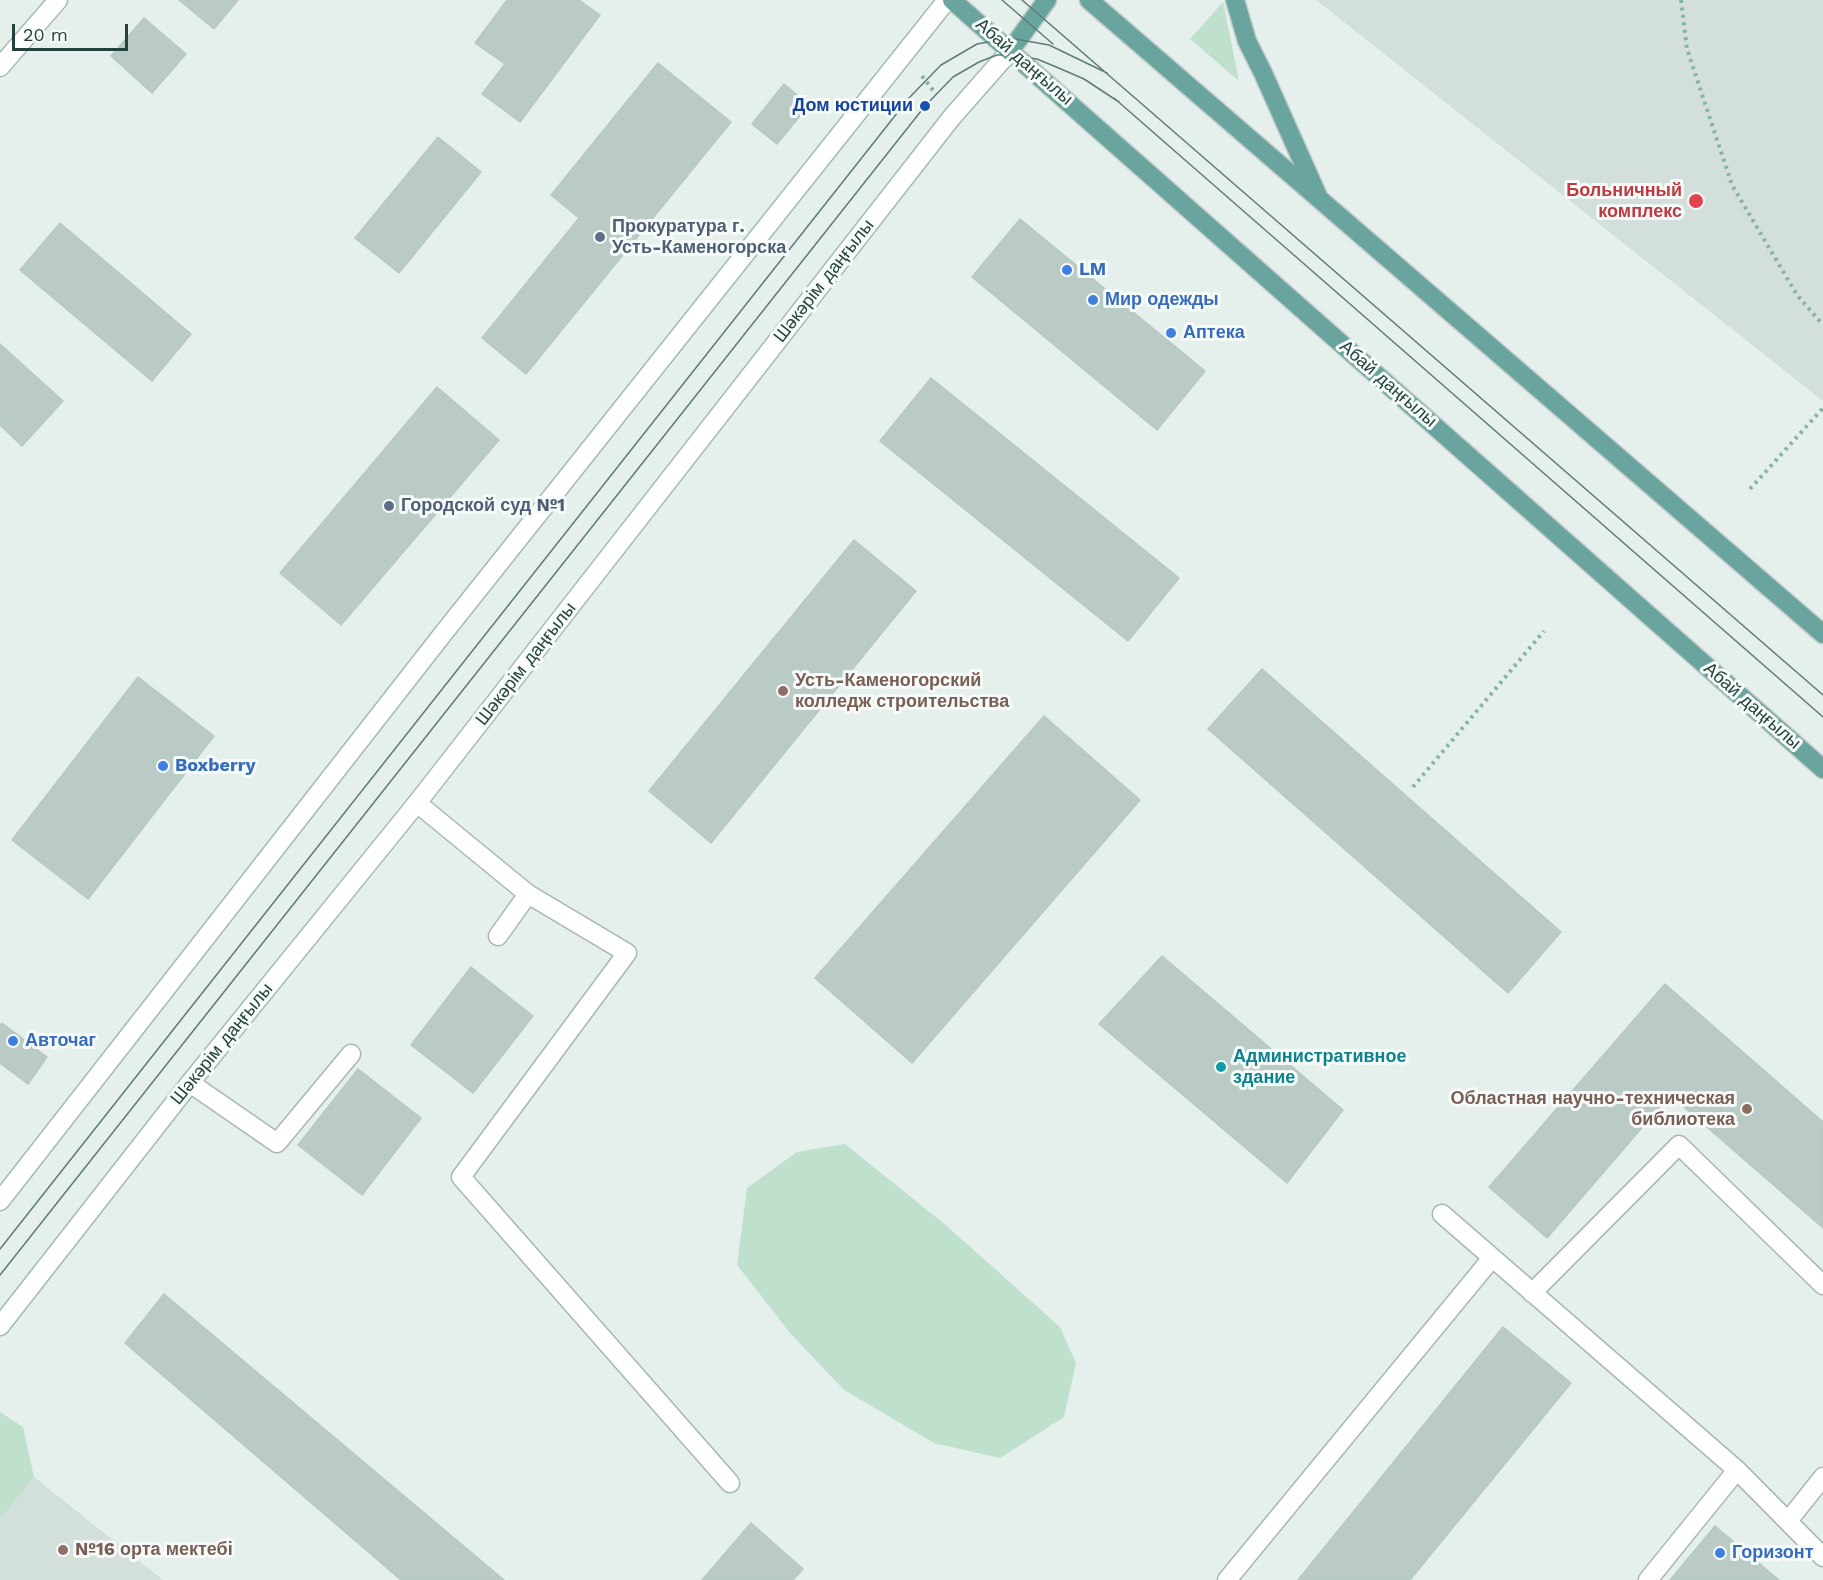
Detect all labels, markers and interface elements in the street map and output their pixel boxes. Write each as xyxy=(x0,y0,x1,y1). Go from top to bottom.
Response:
scale bar xyxy=(15,12,130,50)
street label: Абай даңғылы xyxy=(971,14,1077,110)
text: 20 m xyxy=(23,24,68,45)
place label: Дом юстиции xyxy=(793,95,913,117)
marker: Дом юстиции xyxy=(918,99,932,113)
place label: Больничный комплекс xyxy=(1566,180,1682,222)
marker: Больничный комплекс xyxy=(1687,192,1705,210)
street label: Шәкәрім даңғылы xyxy=(769,215,879,347)
place label: Прокуратура г. Усть-Каменогорска xyxy=(612,216,786,258)
marker: Прокуратура г. Усть-Каменогорска xyxy=(593,230,607,244)
place label: LM xyxy=(1079,259,1106,281)
marker: LM xyxy=(1060,263,1074,277)
place label: Мир одежды xyxy=(1105,289,1219,311)
marker: Мир одежды xyxy=(1086,293,1100,307)
place label: Аптека xyxy=(1183,322,1245,344)
marker: Аптека xyxy=(1164,326,1178,340)
street label: Абай даңғылы xyxy=(1335,336,1441,432)
place label: Городской суд №1 xyxy=(401,495,565,517)
marker: Городской суд №1 xyxy=(382,499,396,513)
street label: Шәкәрім даңғылы xyxy=(471,598,581,730)
street label: Абай даңғылы xyxy=(1699,658,1805,754)
place label: Усть-Каменогорский колледж строительства xyxy=(795,670,1009,712)
marker: Усть-Каменогорский колледж строительства xyxy=(776,684,790,698)
place label: Boxberry xyxy=(175,755,256,777)
marker: Boxberry xyxy=(156,759,170,773)
street label: Шәкәрім даңғылы xyxy=(166,979,278,1109)
place label: Авточаг xyxy=(25,1030,96,1052)
marker: Авточаг xyxy=(6,1034,20,1048)
place label: Административное здание xyxy=(1233,1046,1406,1088)
marker: Административное здание xyxy=(1214,1060,1228,1074)
place label: Областная научно-техническая библиотека xyxy=(1451,1088,1735,1130)
marker: Областная научно-техническая библиотека xyxy=(1740,1102,1754,1116)
place label: №16 орта мектебі xyxy=(75,1539,233,1561)
place label: Горизонт xyxy=(1732,1542,1814,1564)
marker: №16 орта мектебі xyxy=(56,1543,70,1557)
marker: Горизонт xyxy=(1713,1546,1727,1560)

